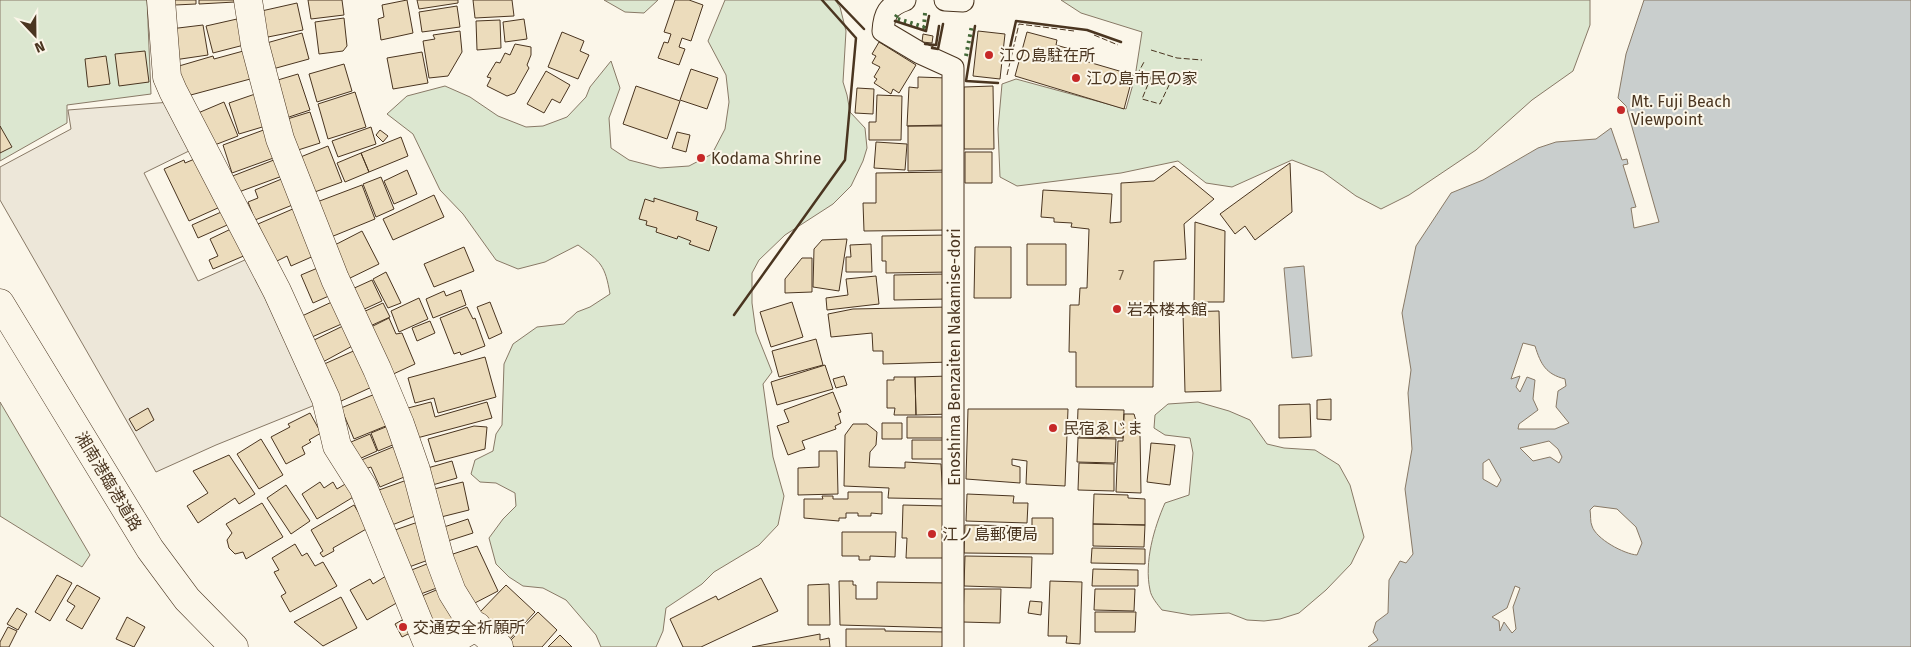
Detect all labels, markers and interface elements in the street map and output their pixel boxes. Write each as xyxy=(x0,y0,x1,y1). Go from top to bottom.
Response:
north arrow xyxy=(10,10,60,60)
text: N xyxy=(32,37,47,56)
place label: 江の島駐在所 xyxy=(999,46,1095,65)
marker: 江の島駐在所 xyxy=(983,49,995,61)
place label: 江の島市民の家 xyxy=(1086,69,1198,88)
marker: 江の島市民の家 xyxy=(1070,72,1082,84)
place label: Mt. Fuji Beach Viewpoint xyxy=(1631,92,1731,129)
marker: Mt. Fuji Beach Viewpoint xyxy=(1615,104,1627,116)
place label: Kodama Shrine xyxy=(711,149,821,168)
marker: Kodama Shrine xyxy=(695,152,707,164)
street label: Enoshima Benzaiten Nakamise-dori xyxy=(945,228,964,486)
house number: 7 xyxy=(1118,267,1124,284)
place label: 岩本楼本館 xyxy=(1127,300,1207,319)
marker: 岩本楼本館 xyxy=(1111,303,1123,315)
place label: 民宿ゑじま xyxy=(1063,419,1143,438)
marker: 民宿ゑじま xyxy=(1047,422,1059,434)
street label: 湘南港臨港道路 xyxy=(72,428,146,534)
place label: 江ノ島郵便局 xyxy=(942,525,1038,544)
marker: 江ノ島郵便局 xyxy=(926,528,938,540)
place label: 交通安全祈願所 xyxy=(413,618,525,637)
marker: 交通安全祈願所 xyxy=(397,621,409,633)

